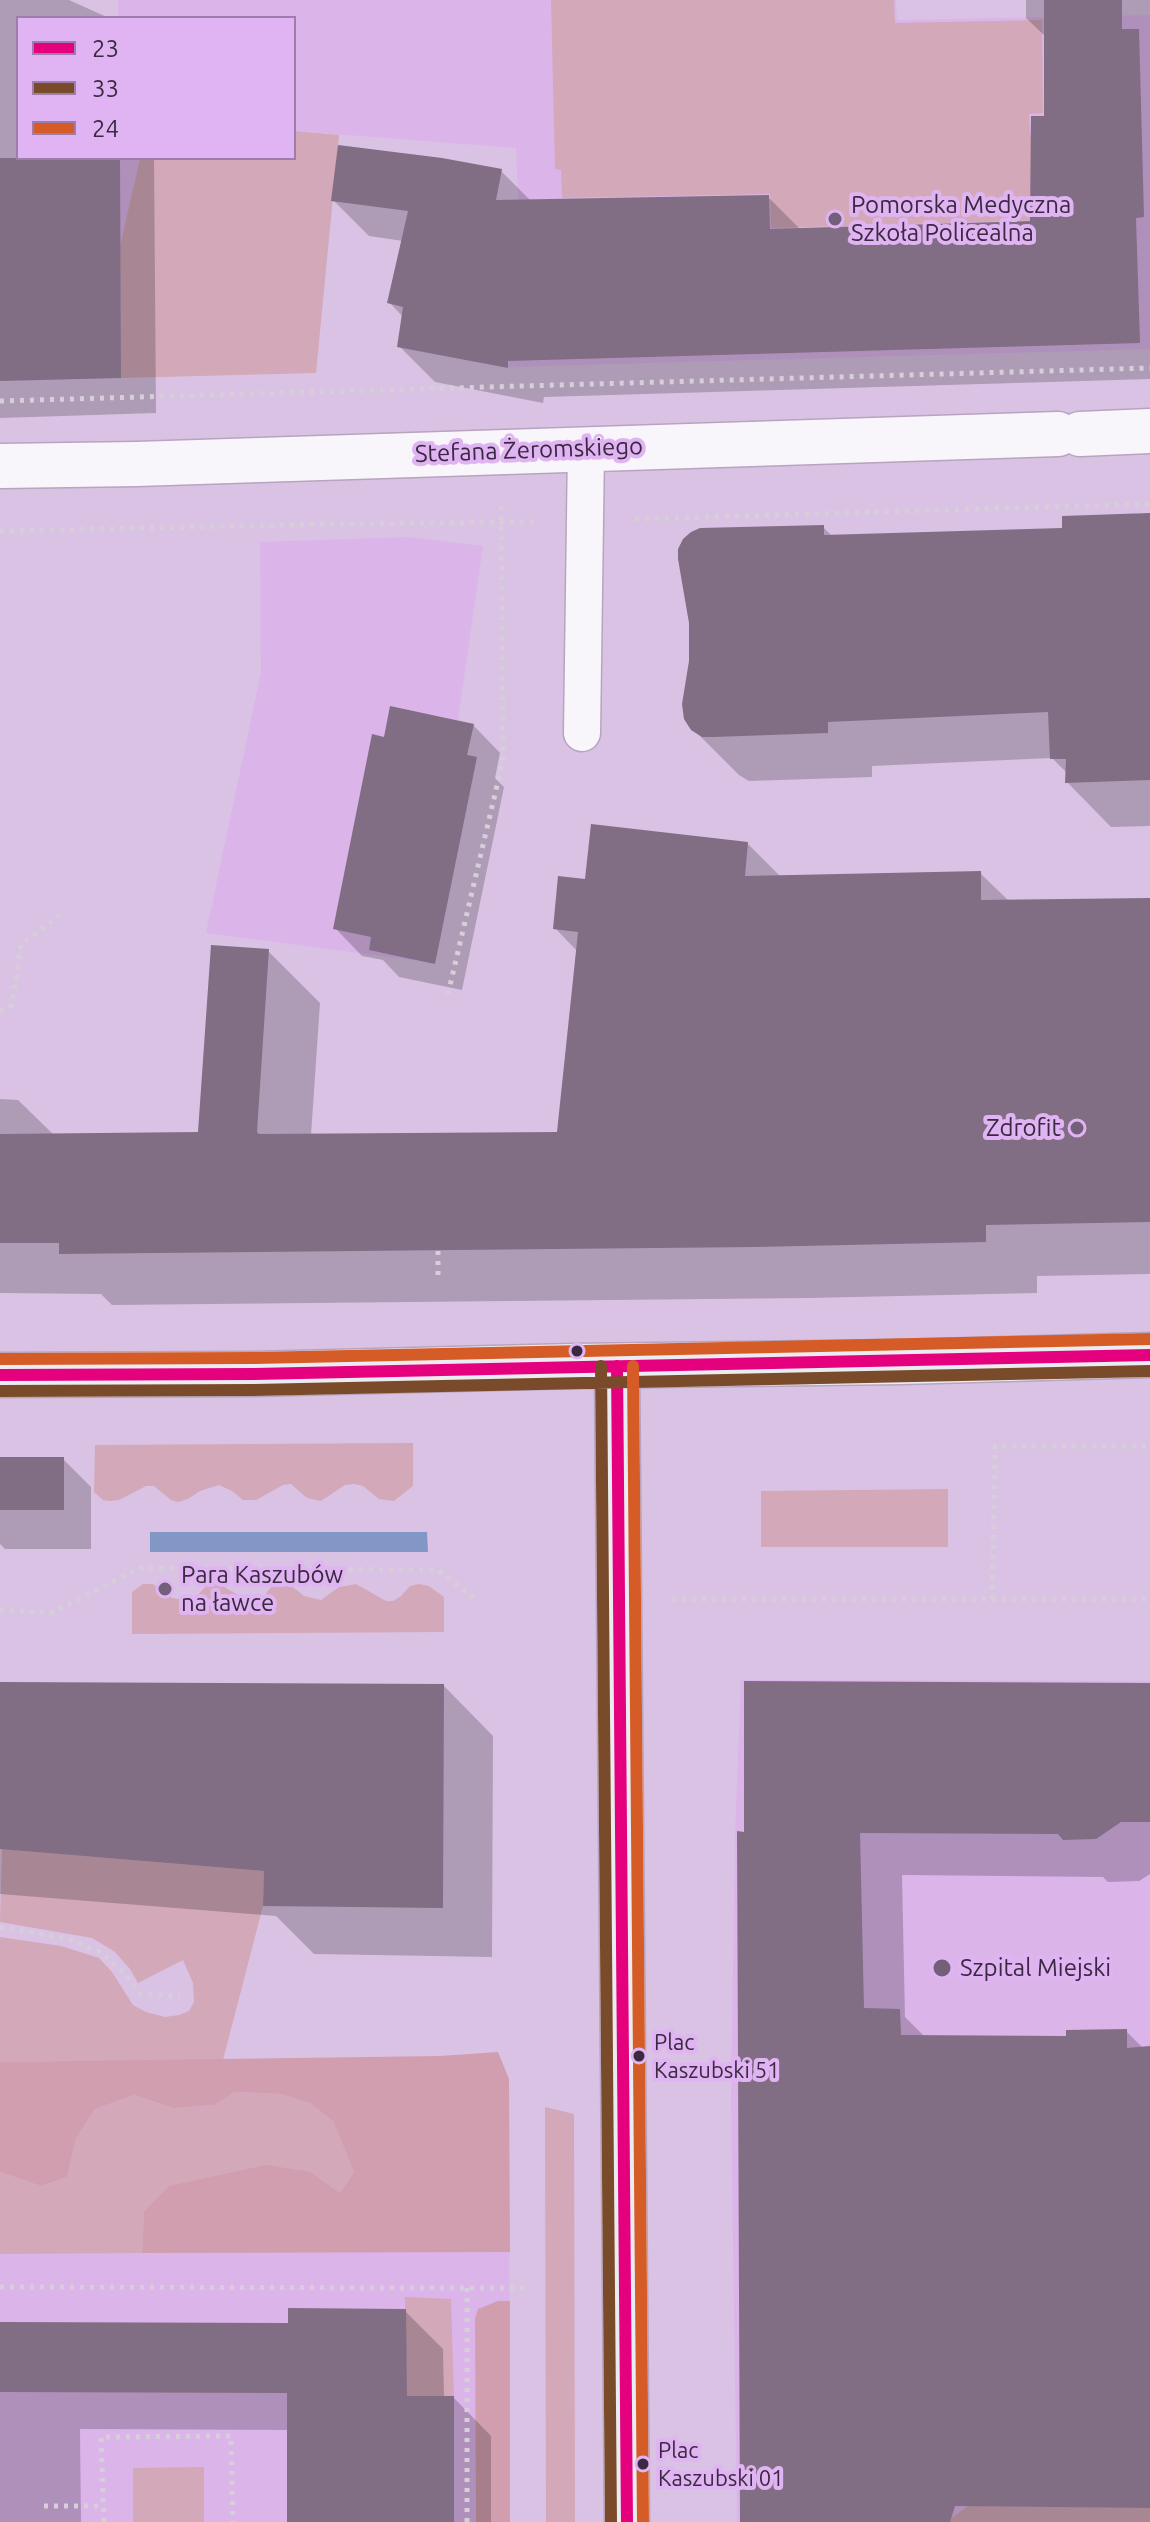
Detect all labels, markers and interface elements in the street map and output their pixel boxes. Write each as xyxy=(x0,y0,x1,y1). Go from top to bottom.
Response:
legend xyxy=(16,16,296,160)
text: 23 xyxy=(92,35,119,62)
text: 33 xyxy=(92,75,119,102)
text: 24 xyxy=(92,115,119,142)
place label: Pomorska Medyczna Szkoła Policealna xyxy=(851,191,1071,247)
marker: Pomorska Medyczna Szkoła Policealna xyxy=(826,210,844,228)
street label: Stefana Żeromskiego xyxy=(414,432,644,468)
place label: Zdrofit xyxy=(986,1114,1061,1142)
marker: Zdrofit xyxy=(1068,1119,1086,1137)
unlabelled marker xyxy=(569,1343,585,1359)
place label: Para Kaszubów na ławce xyxy=(181,1561,343,1617)
marker: Para Kaszubów na ławce xyxy=(156,1580,174,1598)
place label: Szpital Miejski xyxy=(960,1954,1111,1982)
marker: Szpital Miejski xyxy=(931,1957,953,1979)
place label: Plac Kaszubski 51 xyxy=(654,2030,780,2082)
marker: Plac Kaszubski 51 xyxy=(631,2048,647,2064)
place label: Plac Kaszubski 01 xyxy=(658,2438,784,2490)
marker: Plac Kaszubski 01 xyxy=(635,2456,651,2472)

